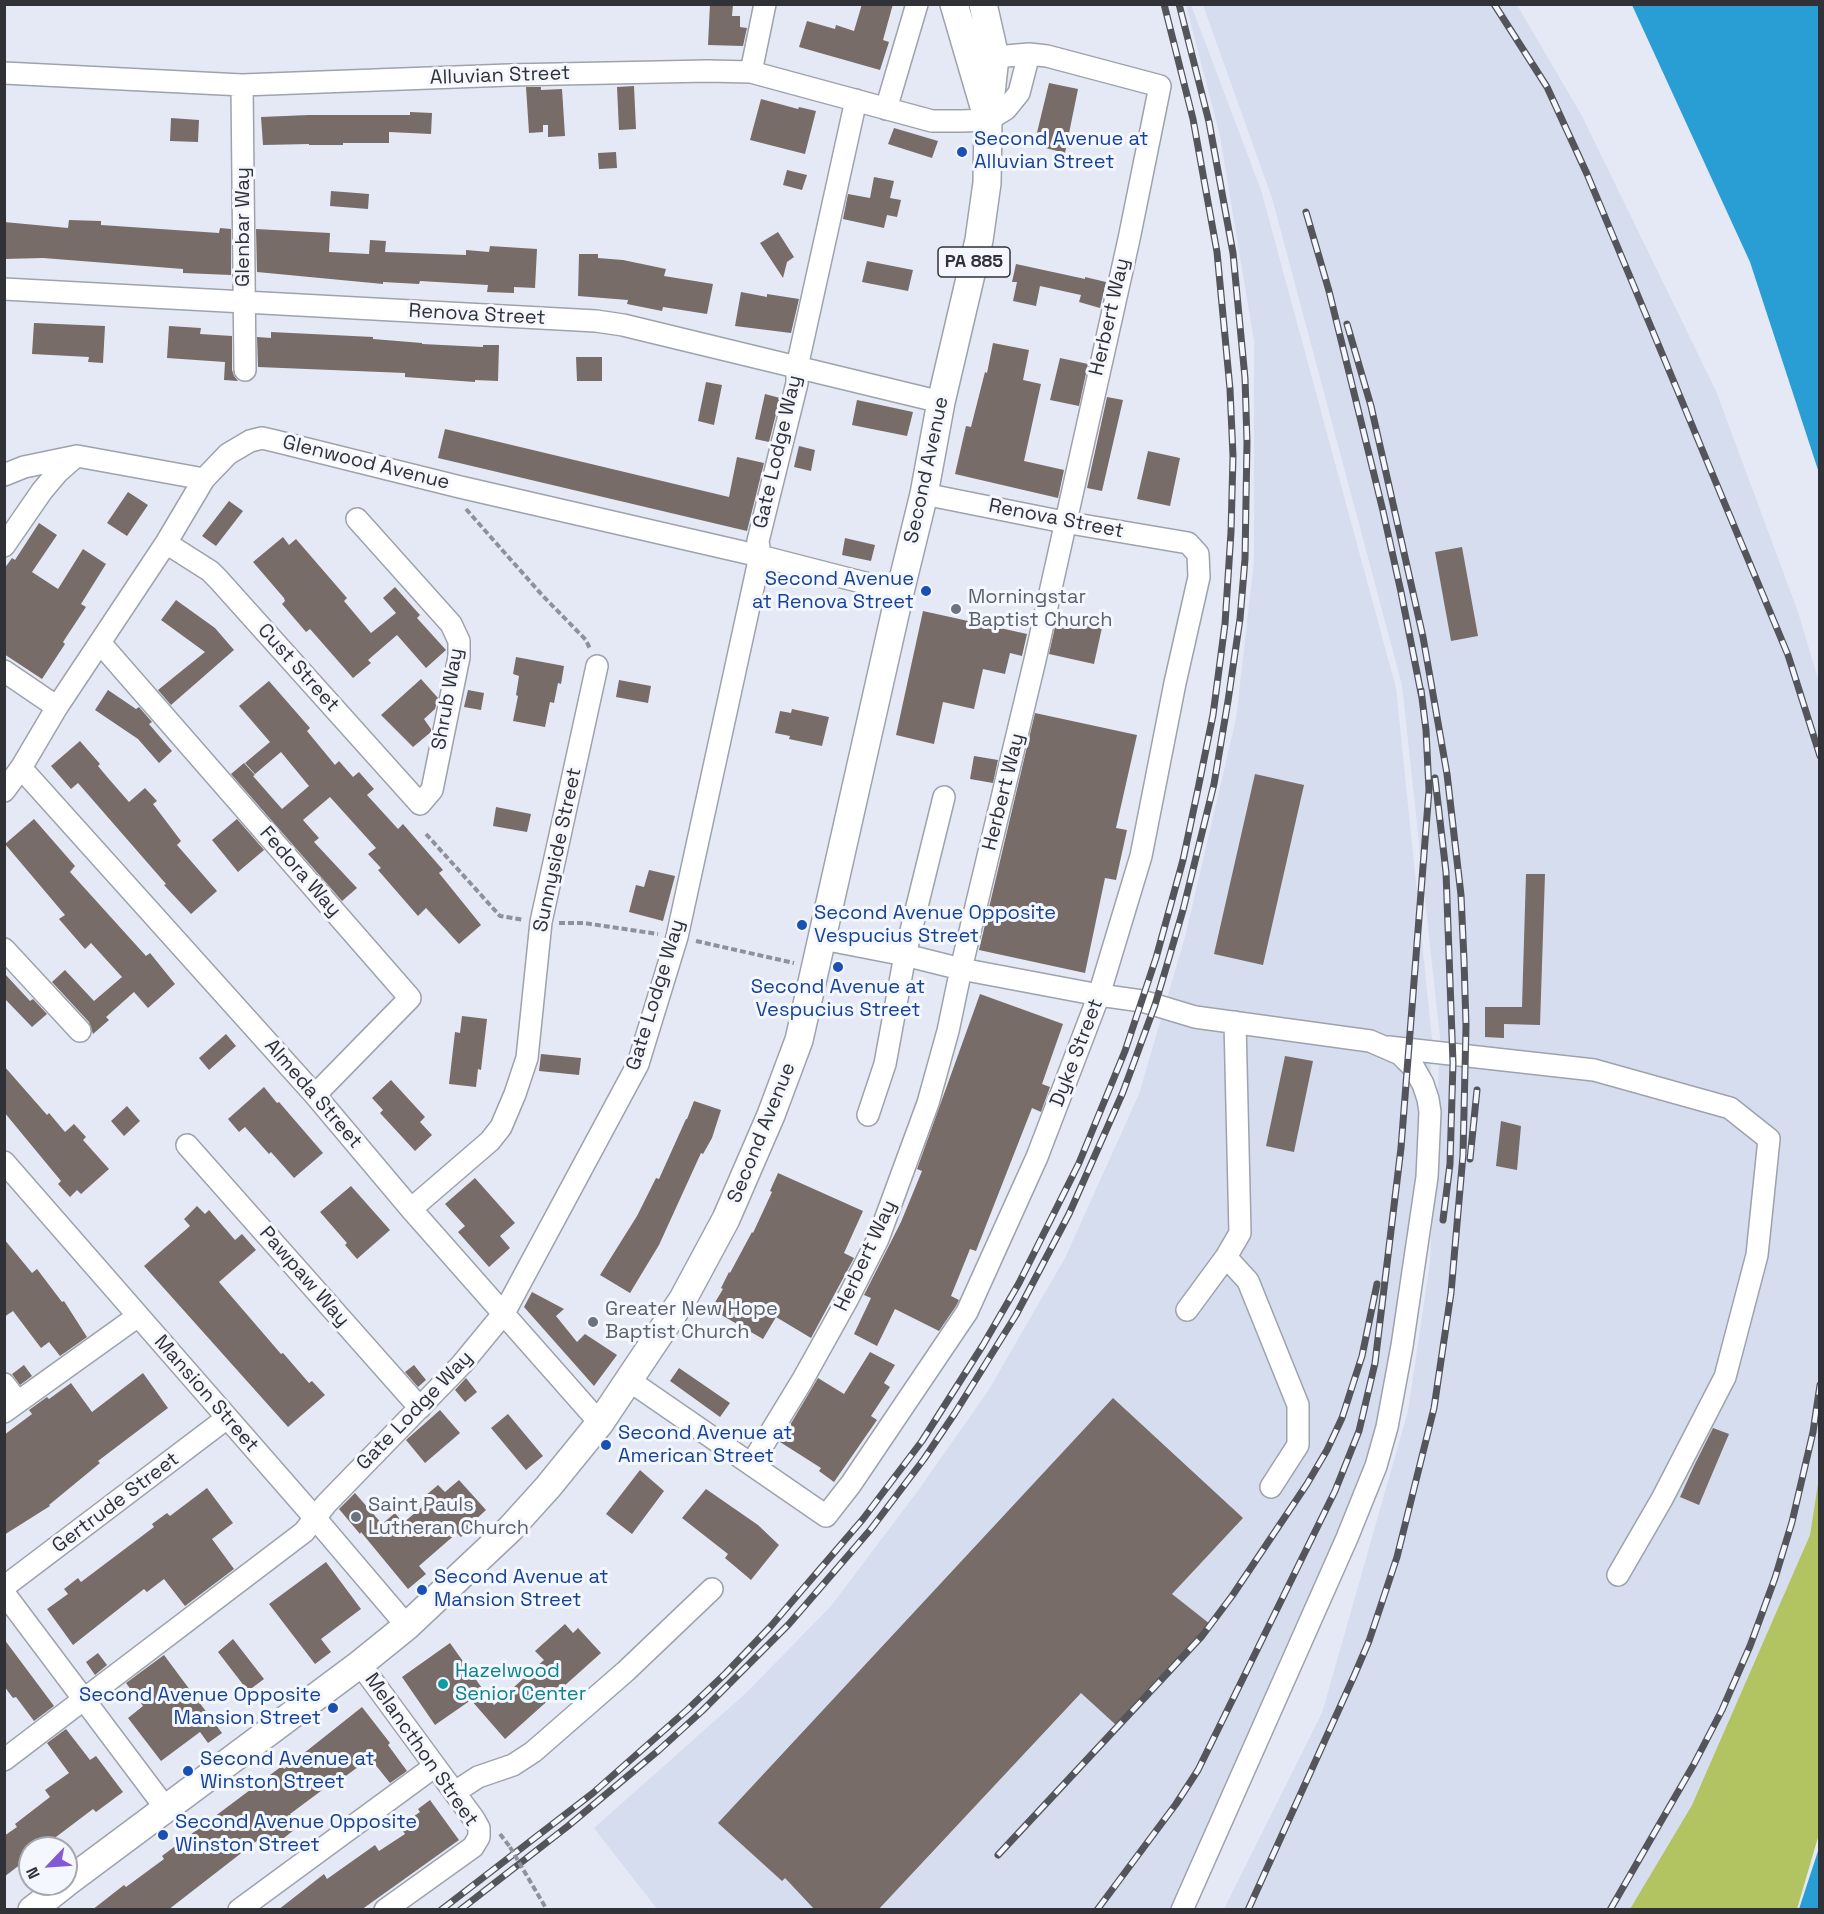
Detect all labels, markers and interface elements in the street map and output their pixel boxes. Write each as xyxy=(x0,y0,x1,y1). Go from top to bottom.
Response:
street label: Alluvian Street xyxy=(429,62,571,90)
place label: Second Avenue at Alluvian Street xyxy=(974,128,1149,175)
marker: Second Avenue at Alluvian Street xyxy=(955,145,969,159)
street label: Glenbar Way xyxy=(232,167,256,287)
road number: PA 885 xyxy=(938,247,1010,277)
street label: Herbert Way xyxy=(1085,256,1135,378)
street label: Renova Street xyxy=(408,299,546,331)
street label: Gate Lodge Way xyxy=(749,373,807,531)
street label: Second Avenue xyxy=(900,394,954,546)
street label: Glenwood Avenue xyxy=(280,431,452,495)
street label: Renova Street xyxy=(987,494,1125,544)
place label: Second Avenue at Renova Street xyxy=(752,568,914,615)
marker: Second Avenue at Renova Street xyxy=(919,584,933,598)
place label: Morningstar Baptist Church xyxy=(968,586,1113,633)
marker: Morningstar Baptist Church xyxy=(949,602,963,616)
street label: Cust Street xyxy=(252,619,344,717)
street label: Shrub Way xyxy=(427,646,469,752)
street label: Herbert Way xyxy=(978,731,1030,853)
street label: Sunnyside Street xyxy=(529,766,587,934)
street label: Fedora Way xyxy=(254,822,346,922)
place label: Second Avenue Opposite Vespucius Street xyxy=(814,902,1056,949)
street label: Gate Lodge Way xyxy=(622,917,690,1073)
marker: Second Avenue Opposite Vespucius Street xyxy=(795,918,809,932)
marker: Second Avenue at Vespucius Street xyxy=(831,960,845,974)
place label: Second Avenue at Vespucius Street xyxy=(751,976,925,1023)
street label: Dyke Street xyxy=(1045,996,1109,1110)
street label: Almeda Street xyxy=(259,1034,367,1154)
street label: Second Avenue xyxy=(723,1059,801,1207)
street label: Herbert Way xyxy=(830,1197,902,1315)
street label: Pawpaw Way xyxy=(254,1222,354,1332)
place label: Greater New Hope Baptist Church xyxy=(605,1298,778,1345)
marker: Greater New Hope Baptist Church xyxy=(586,1315,600,1329)
street label: Mansion Street xyxy=(149,1331,263,1457)
street label: Gate Lodge Way xyxy=(352,1346,478,1476)
place label: Second Avenue at American Street xyxy=(618,1422,793,1469)
marker: Second Avenue at American Street xyxy=(599,1438,613,1452)
street label: Gertrude Street xyxy=(48,1448,184,1558)
place label: Saint Pauls Lutheran Church xyxy=(368,1494,529,1541)
marker: Saint Pauls Lutheran Church xyxy=(349,1510,363,1524)
place label: Second Avenue at Mansion Street xyxy=(434,1566,609,1613)
marker: Second Avenue at Mansion Street xyxy=(415,1583,429,1597)
place label: Hazelwood Senior Center xyxy=(455,1660,586,1707)
street label: Melancthon Street xyxy=(359,1669,483,1831)
marker: Hazelwood Senior Center xyxy=(436,1677,450,1691)
place label: Second Avenue Opposite Mansion Street xyxy=(79,1684,321,1731)
marker: Second Avenue Opposite Mansion Street xyxy=(326,1701,340,1715)
place label: Second Avenue at Winston Street xyxy=(200,1748,375,1795)
marker: Second Avenue at Winston Street xyxy=(181,1764,195,1778)
place label: Second Avenue Opposite Winston Street xyxy=(175,1811,417,1858)
marker: Second Avenue Opposite Winston Street xyxy=(156,1828,170,1842)
north arrow xyxy=(18,1836,78,1896)
text: N xyxy=(21,1864,45,1882)

